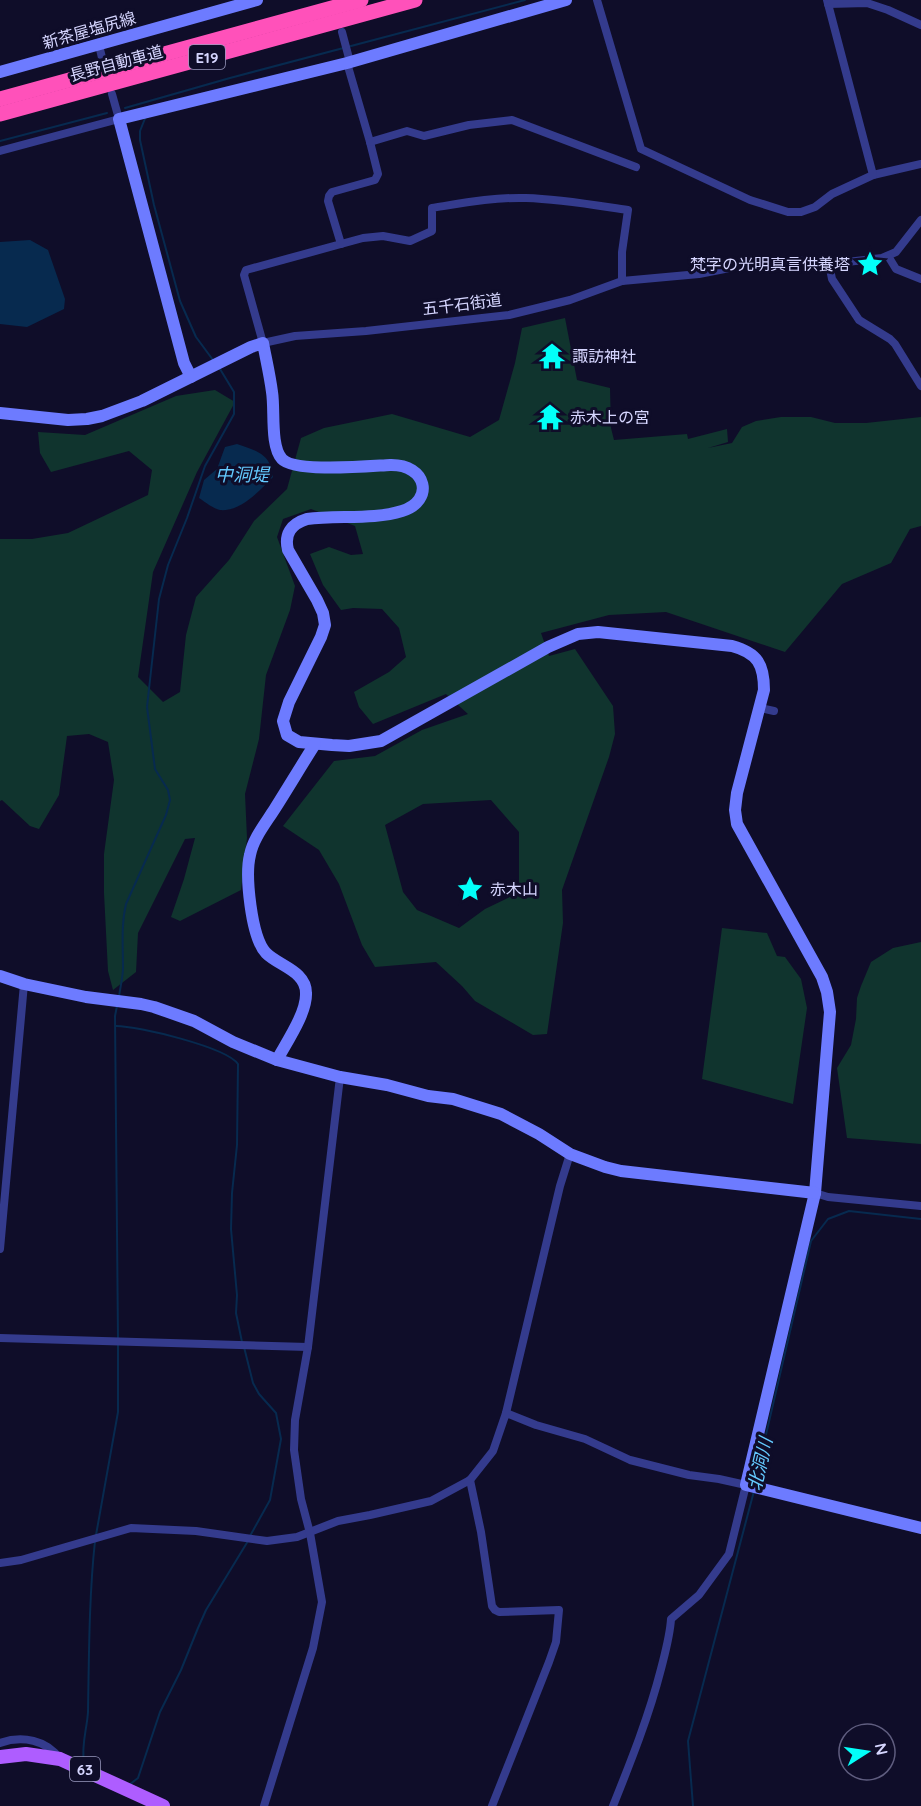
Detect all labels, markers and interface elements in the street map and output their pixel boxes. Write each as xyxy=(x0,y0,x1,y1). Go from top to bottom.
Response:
street label: 新茶屋塩尻線 xyxy=(40,7,138,53)
street label: 長野自動車道 xyxy=(67,41,165,85)
road number: E19 xyxy=(189,45,225,69)
place icon: 梵字の光明真言供養塔 xyxy=(855,249,885,279)
place label: 梵字の光明真言供養塔 xyxy=(690,254,850,274)
street label: 五千石街道 xyxy=(421,289,503,319)
temple icon: 諏訪神社 xyxy=(537,341,567,371)
place label: 諏訪神社 xyxy=(572,346,636,366)
temple icon: 赤木上の宮 xyxy=(535,402,565,432)
place label: 赤木上の宮 xyxy=(570,407,650,427)
water label: 中洞堤 xyxy=(215,463,271,486)
place icon: 赤木山 xyxy=(455,874,485,904)
place label: 赤木山 xyxy=(490,879,538,899)
water label: 北洞川 xyxy=(743,1433,778,1493)
north arrow xyxy=(837,1722,897,1782)
text: N xyxy=(871,1741,893,1757)
road number: 63 xyxy=(70,1757,100,1781)

